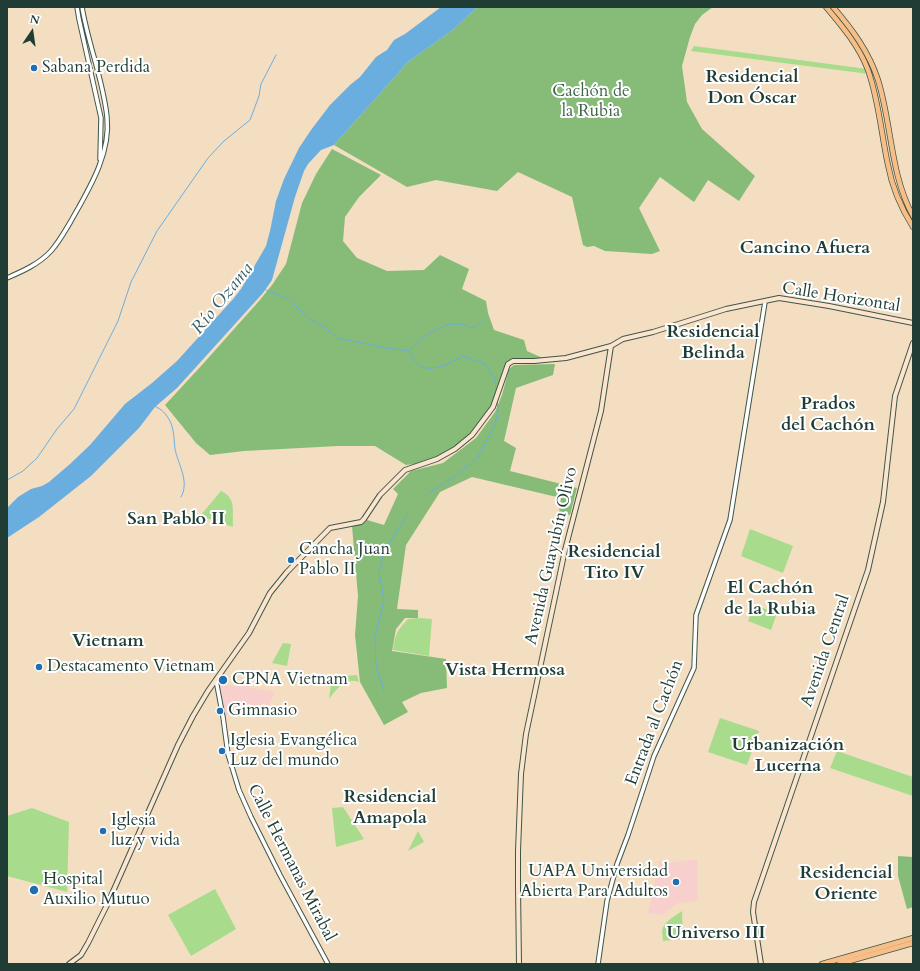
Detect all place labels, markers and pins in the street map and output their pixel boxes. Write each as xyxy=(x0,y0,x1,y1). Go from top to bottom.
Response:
place label: Sabana Perdida xyxy=(42,58,150,78)
marker: Sabana Perdida xyxy=(29,63,39,73)
place label: Cancha Juan Pablo II xyxy=(299,540,390,580)
marker: Cancha Juan Pablo II xyxy=(286,555,296,565)
place label: Destacamento Vietnam xyxy=(47,657,215,677)
marker: Destacamento Vietnam xyxy=(34,662,44,672)
place label: CPNA Vietnam xyxy=(232,670,348,690)
marker: CPNA Vietnam xyxy=(217,674,229,686)
place label: Gimnasio xyxy=(228,701,297,721)
marker: Gimnasio xyxy=(215,706,225,716)
place label: Iglesia Evangélica Luz del mundo xyxy=(230,731,357,771)
marker: Iglesia Evangélica Luz del mundo xyxy=(217,746,227,756)
place label: Iglesia luz y vida xyxy=(111,811,180,851)
marker: Iglesia luz y vida xyxy=(98,826,108,836)
place label: UAPA Universidad Abierta Para Adultos xyxy=(520,862,668,902)
place label: Hospital Auxilio Mutuo xyxy=(43,870,150,910)
marker: UAPA Universidad Abierta Para Adultos xyxy=(671,877,681,887)
marker: Hospital Auxilio Mutuo xyxy=(28,884,40,896)

